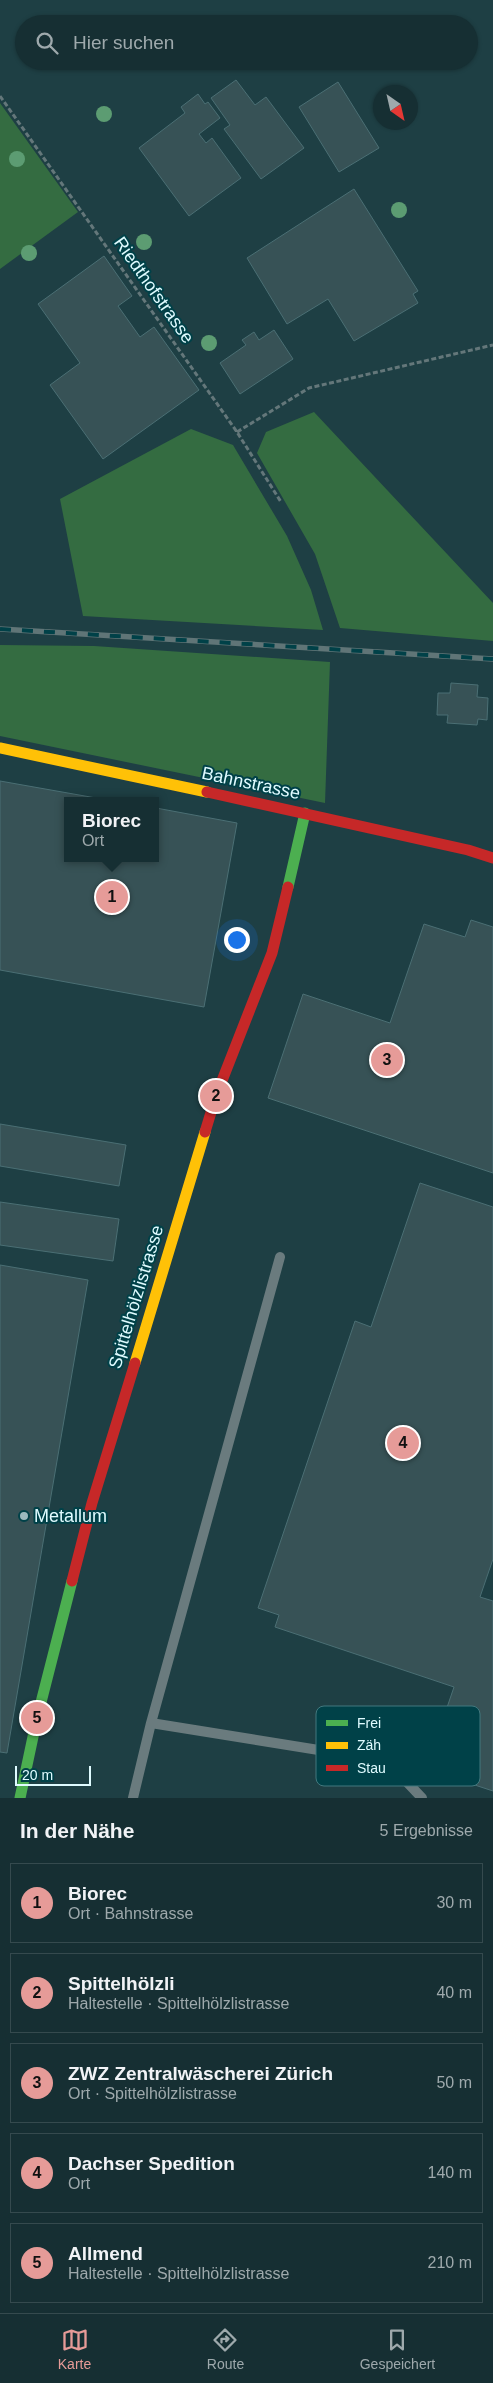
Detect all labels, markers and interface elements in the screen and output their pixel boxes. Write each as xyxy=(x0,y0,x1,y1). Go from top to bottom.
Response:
search box xyxy=(15,15,478,70)
icon: search xyxy=(33,29,61,57)
text: Hier suchen xyxy=(73,32,174,53)
north arrow xyxy=(373,85,418,130)
street label: Riedthofstrasse xyxy=(110,233,198,347)
street label: Bahnstrasse xyxy=(200,763,302,803)
popup xyxy=(64,797,159,862)
text: Biorec xyxy=(82,810,141,831)
text: Ort xyxy=(82,832,104,849)
pin: 1 xyxy=(96,878,128,916)
your location xyxy=(224,927,250,953)
pin: 3 xyxy=(371,1041,403,1079)
pin: 2 xyxy=(200,1077,232,1115)
street label: Spittelhölzlistrasse xyxy=(105,1223,167,1371)
pin: 4 xyxy=(387,1424,419,1462)
place label: Metallum xyxy=(34,1506,107,1526)
marker: Metallum xyxy=(18,1510,30,1522)
pin: 5 xyxy=(21,1699,53,1737)
legend xyxy=(316,1706,480,1786)
text: Frei xyxy=(357,1715,381,1731)
text: Zäh xyxy=(357,1737,381,1753)
text: Stau xyxy=(357,1760,386,1776)
scale bar xyxy=(15,1763,91,1786)
text: 20 m xyxy=(22,1767,53,1783)
text: In der Nähe xyxy=(20,1819,134,1842)
text: 5 Ergebnisse xyxy=(380,1822,473,1839)
text: Biorec xyxy=(68,1883,127,1904)
text: 1 xyxy=(33,1894,41,1911)
text: 30 m xyxy=(436,1894,472,1911)
text: Ort · Bahnstrasse xyxy=(68,1905,193,1922)
text: Spittelhölzli xyxy=(68,1973,175,1994)
text: 2 xyxy=(33,1984,41,2001)
text: 40 m xyxy=(436,1984,472,2001)
text: Haltestelle · Spittelhölzlistrasse xyxy=(68,1995,289,2012)
text: ZWZ Zentralwäscherei Zürich xyxy=(68,2063,333,2084)
text: 3 xyxy=(33,2074,41,2091)
text: 50 m xyxy=(436,2074,472,2091)
text: Ort · Spittelhölzlistrasse xyxy=(68,2085,237,2102)
text: Dachser Spedition xyxy=(68,2153,235,2174)
text: 4 xyxy=(33,2164,41,2181)
text: 140 m xyxy=(428,2164,472,2181)
text: Ort xyxy=(68,2175,90,2192)
text: Allmend xyxy=(68,2243,143,2264)
text: 5 xyxy=(33,2254,41,2271)
text: 210 m xyxy=(428,2254,472,2271)
text: Haltestelle · Spittelhölzlistrasse xyxy=(68,2265,289,2282)
tab: Karte xyxy=(58,2326,91,2372)
tab: Route xyxy=(207,2326,244,2372)
tab: Gespeichert xyxy=(360,2326,435,2372)

